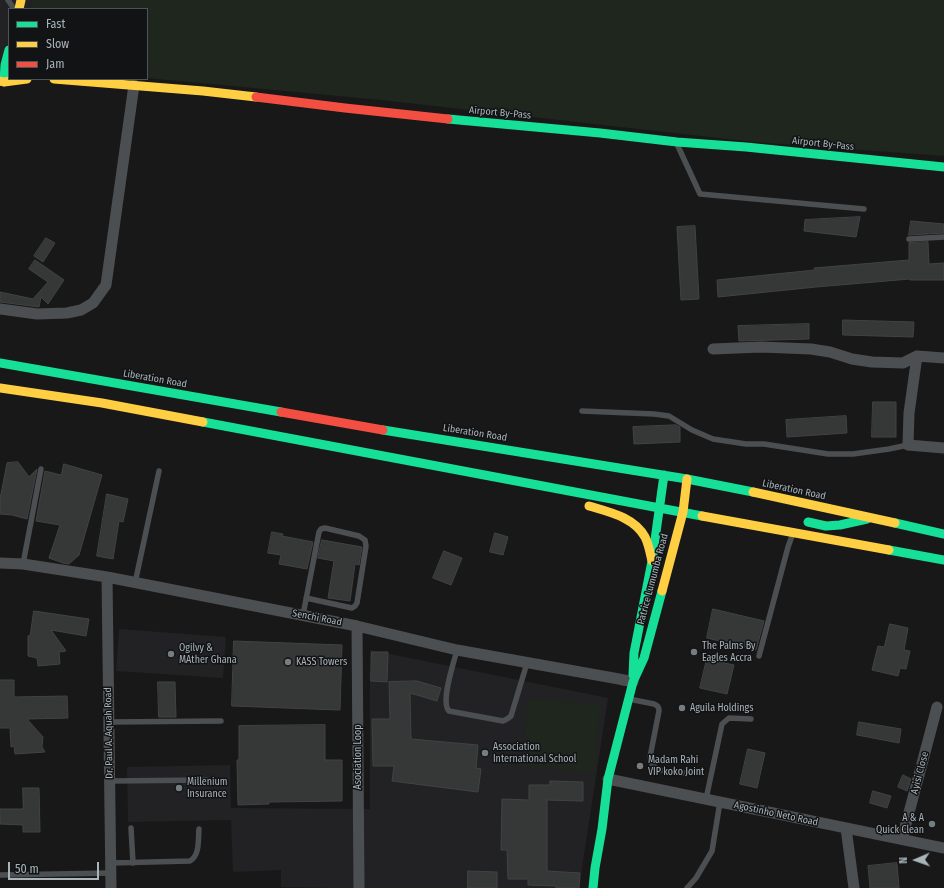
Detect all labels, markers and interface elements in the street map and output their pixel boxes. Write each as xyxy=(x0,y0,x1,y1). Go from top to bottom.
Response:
legend xyxy=(8,8,148,80)
text: Fast xyxy=(46,17,65,31)
text: Slow xyxy=(46,37,69,51)
text: Jam xyxy=(46,57,64,71)
street label: Airport By-Pass xyxy=(468,104,532,122)
street label: Airport By-Pass xyxy=(791,135,855,153)
street label: Liberation Road xyxy=(122,367,188,391)
street label: Liberation Road xyxy=(442,422,508,444)
street label: Liberation Road xyxy=(761,477,827,503)
street label: Patrice Lumumba Road xyxy=(635,532,671,626)
street label: Senchi Road xyxy=(291,607,343,629)
place label: The Palms By Eagles Accra xyxy=(702,640,756,664)
place label: Ogilvy & MAther Ghana xyxy=(179,642,237,666)
marker: The Palms By Eagles Accra xyxy=(689,647,699,657)
marker: Ogilvy & MAther Ghana xyxy=(166,649,176,659)
place label: KASS Towers xyxy=(296,656,347,668)
marker: KASS Towers xyxy=(283,657,293,667)
street label: Dr. Paul A. Aquah Road xyxy=(102,687,116,779)
place label: Aguila Holdings xyxy=(690,702,753,714)
marker: Aguila Holdings xyxy=(677,703,687,713)
street label: Asociation Loop xyxy=(352,724,364,790)
place label: Association International School xyxy=(493,741,576,764)
marker: Association International School xyxy=(480,748,490,758)
street label: Ayisi Close xyxy=(909,750,931,796)
place label: Madam Rahi VIP koko Joint xyxy=(648,754,704,778)
marker: Madam Rahi VIP koko Joint xyxy=(635,761,645,771)
place label: Millenium Insurance xyxy=(187,776,228,800)
marker: Millenium Insurance xyxy=(174,783,184,793)
street label: Agostinho Neto Road xyxy=(733,799,819,829)
place label: A & A Quick Clean xyxy=(876,812,924,836)
marker: A & A Quick Clean xyxy=(927,819,937,829)
north arrow xyxy=(896,840,936,880)
scale bar xyxy=(10,854,101,880)
text: N xyxy=(897,857,910,864)
text: 50 m xyxy=(15,862,39,876)

